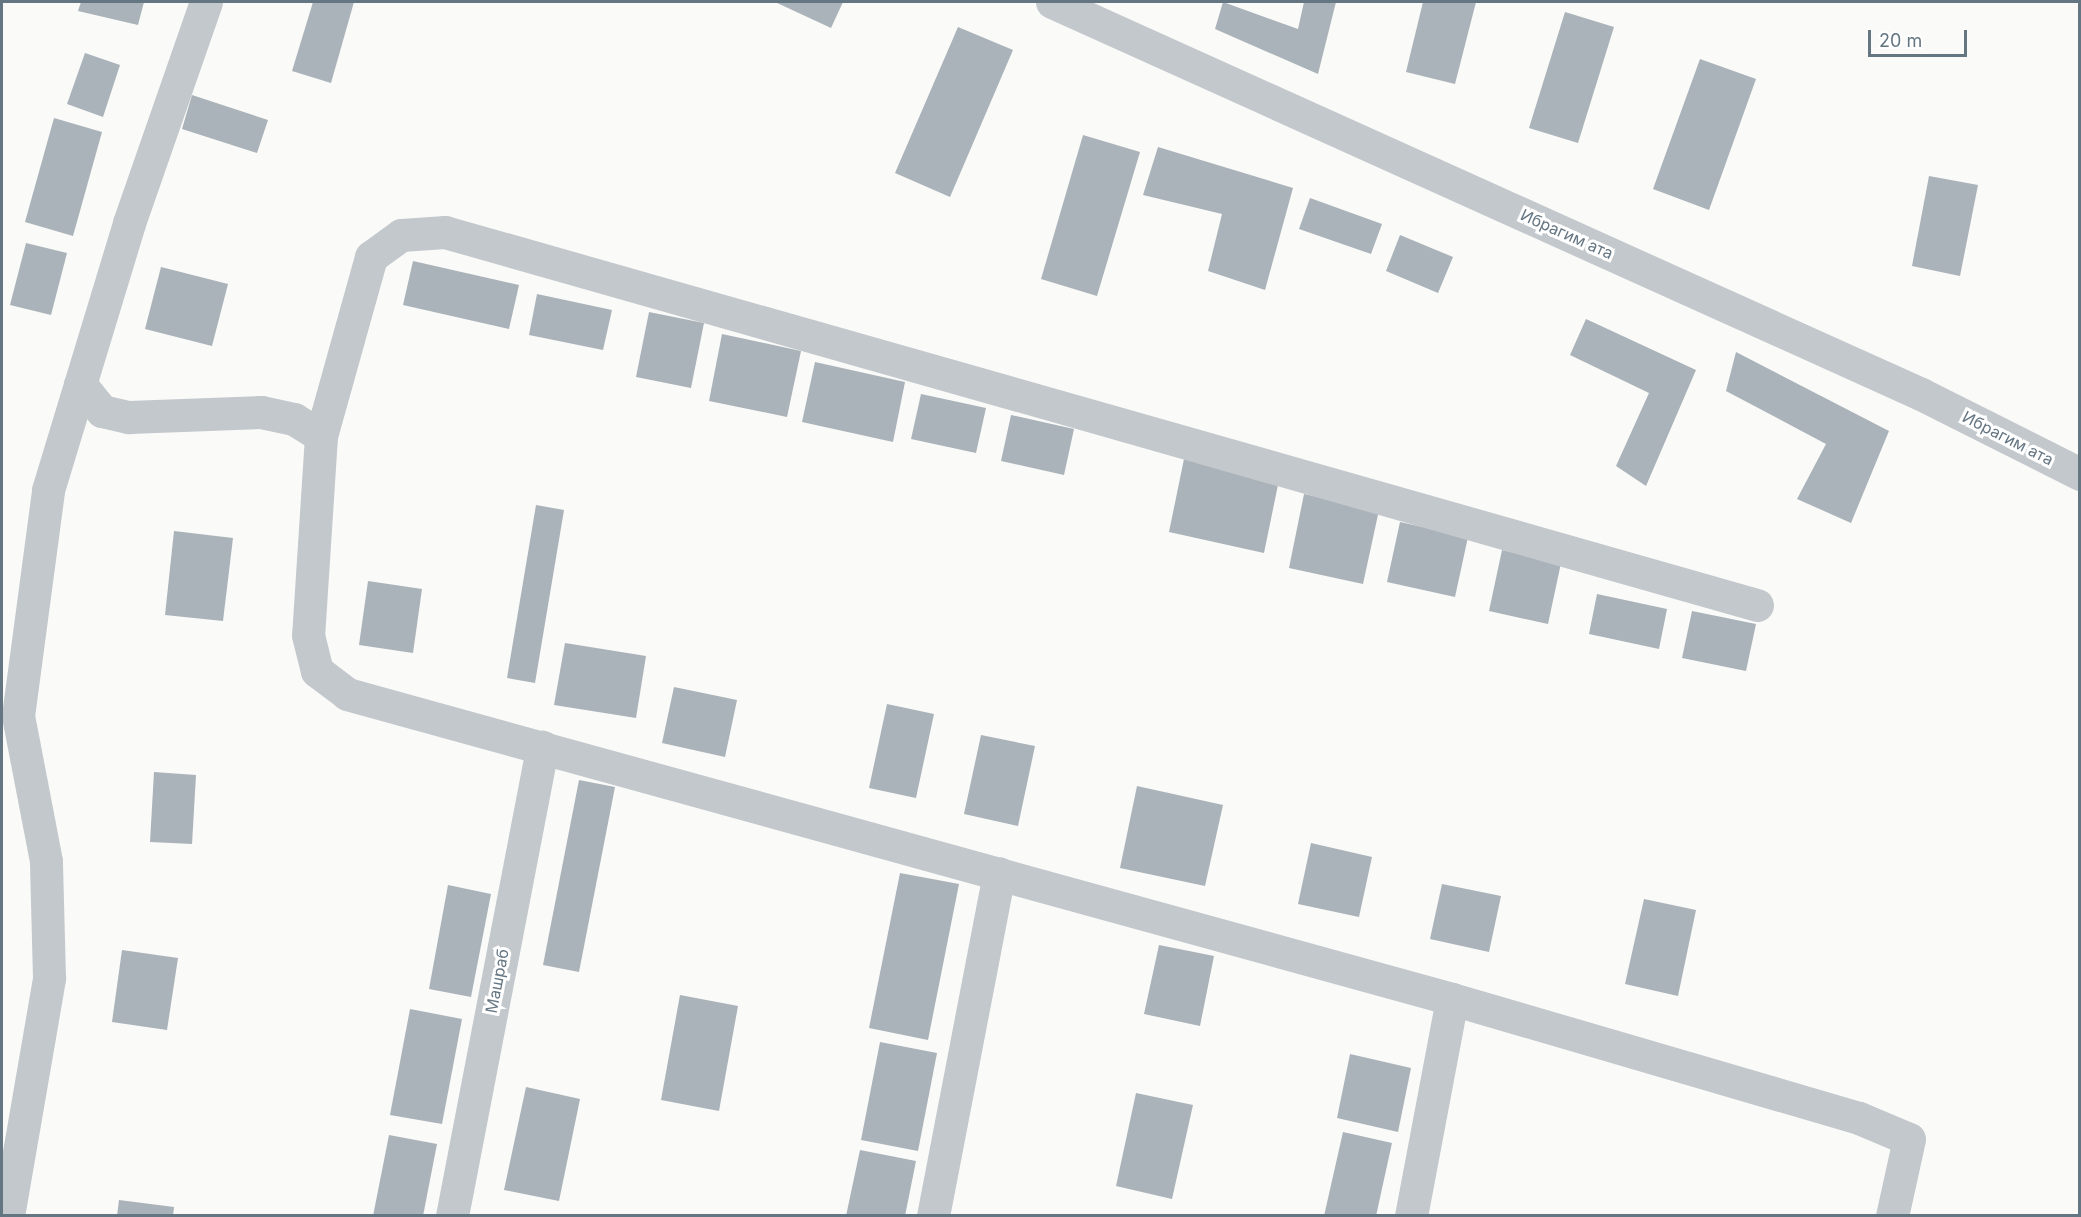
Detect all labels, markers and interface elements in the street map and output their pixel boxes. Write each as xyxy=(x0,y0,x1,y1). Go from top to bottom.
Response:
scale bar xyxy=(1871,18,1970,56)
text: 20 m xyxy=(1879,30,1922,51)
street label: Ибрагим ата xyxy=(1518,205,1616,263)
street label: Ибрагим ата xyxy=(1959,407,2057,469)
street label: Машраб xyxy=(481,947,513,1015)

